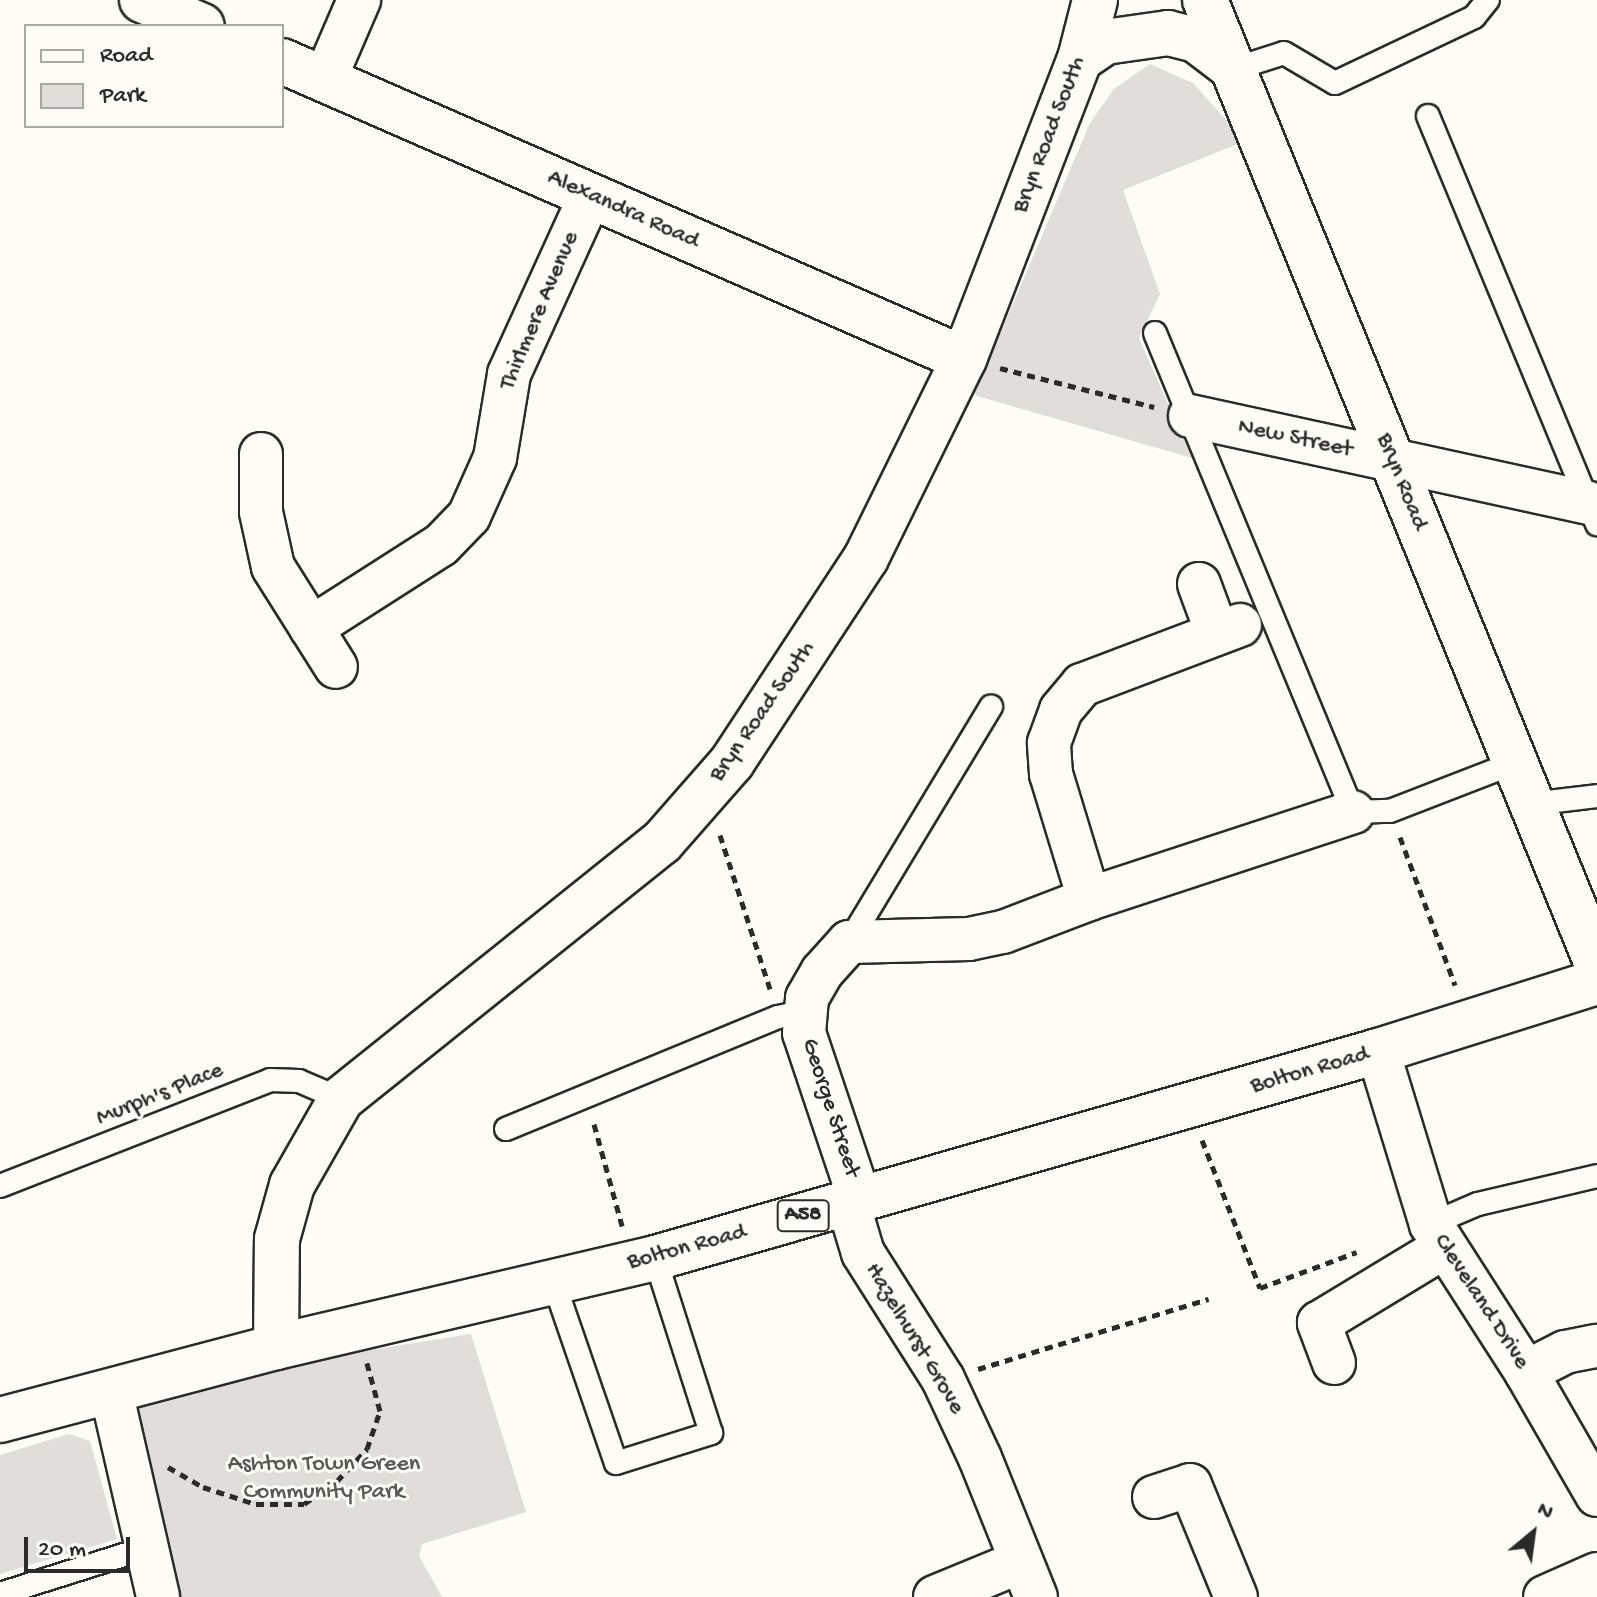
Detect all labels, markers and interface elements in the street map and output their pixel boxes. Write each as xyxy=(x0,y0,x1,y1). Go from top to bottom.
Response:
legend xyxy=(24,24,284,128)
text: Road xyxy=(100,42,152,71)
street label: Bryn Road South xyxy=(1007,53,1093,217)
text: Park xyxy=(100,82,146,111)
street label: Alexandra Road xyxy=(543,164,703,256)
street label: Thirlmere Avenue xyxy=(494,227,586,395)
street label: New Street xyxy=(1235,413,1355,465)
street label: Bryn Road xyxy=(1369,429,1433,535)
street label: Bryn Road South xyxy=(704,636,822,788)
street label: George Street xyxy=(794,1035,866,1181)
street label: Bolton Road xyxy=(1248,1040,1372,1102)
street label: Murph's Place xyxy=(92,1057,228,1133)
road number: A58 xyxy=(775,1198,831,1234)
street label: Bolton Road xyxy=(624,1218,750,1278)
street label: Cleveland Drive xyxy=(1427,1229,1535,1375)
street label: Hazelhurst Grove xyxy=(858,1258,970,1420)
park label: Ashton Town Green Community Park xyxy=(228,1451,420,1507)
north arrow xyxy=(1493,1493,1573,1573)
text: N xyxy=(1532,1497,1557,1527)
scale bar xyxy=(28,1521,134,1571)
text: 20 m xyxy=(38,1536,86,1565)

